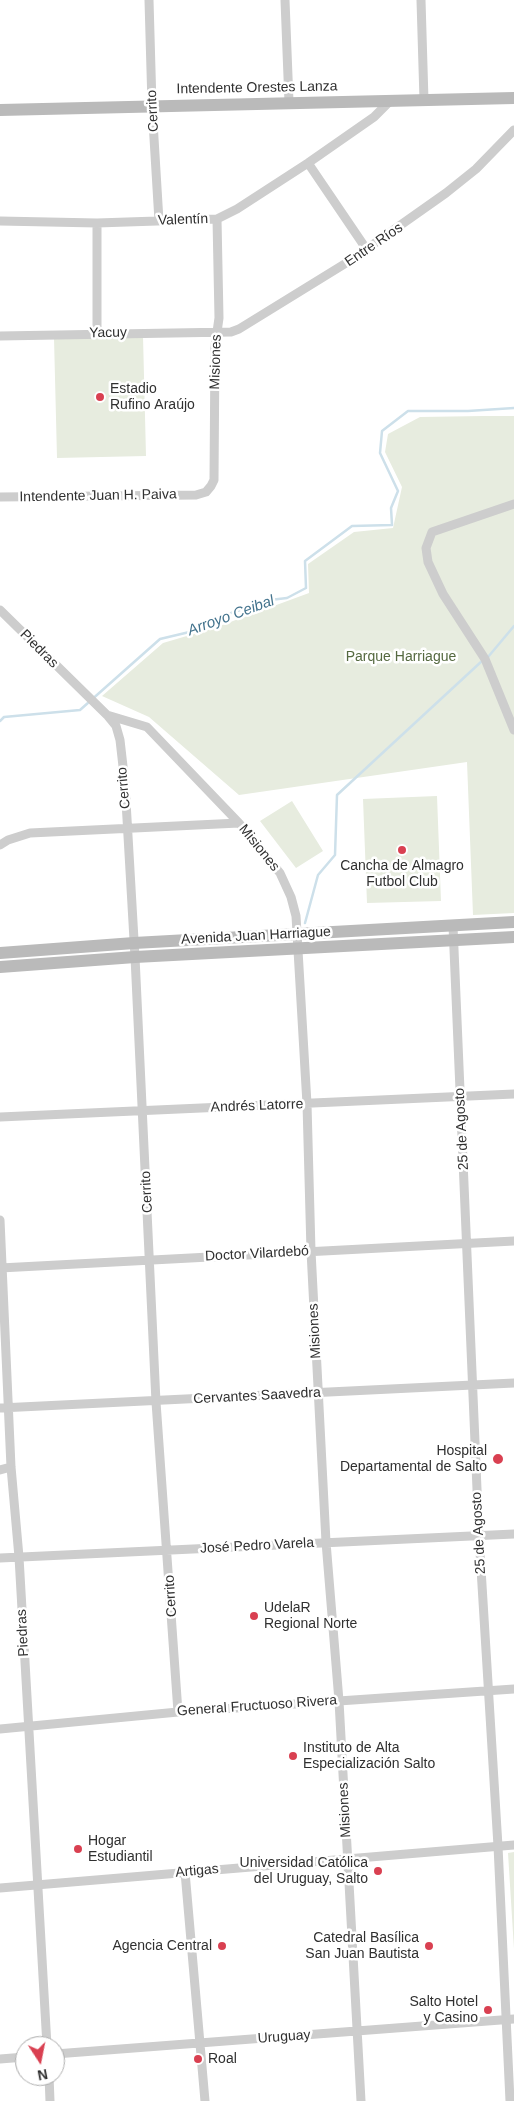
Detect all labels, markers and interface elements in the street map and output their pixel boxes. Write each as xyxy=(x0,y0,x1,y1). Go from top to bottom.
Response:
street label: Intendente Orestes Lanza xyxy=(176,78,338,98)
street label: Cerrito xyxy=(144,90,162,132)
street label: Valentín xyxy=(158,211,208,229)
street label: Entre Ríos xyxy=(342,220,406,270)
street label: Yacuy xyxy=(89,324,127,342)
street label: Misiones xyxy=(207,334,225,390)
place label: Estadio Rufino Araújo xyxy=(110,381,195,414)
marker: Estadio Rufino Araújo xyxy=(94,391,106,403)
street label: Intendente Juan H. Paiva xyxy=(19,486,177,506)
water label: Arroyo Ceibal xyxy=(185,592,277,640)
street label: Piedras xyxy=(16,626,62,672)
park label: Parque Harriague xyxy=(346,649,456,665)
street label: Cerrito xyxy=(114,766,134,810)
street label: Misiones xyxy=(235,821,283,875)
marker: Cancha de Almagro Futbol Club xyxy=(396,844,408,856)
place label: Cancha de Almagro Futbol Club xyxy=(340,858,464,890)
street label: Avenida Juan Harriague xyxy=(181,924,331,948)
street label: 25 de Agosto xyxy=(451,1087,473,1171)
street label: Andrés Latorre xyxy=(210,1096,304,1116)
street label: Cerrito xyxy=(138,1171,156,1213)
street label: Doctor Vilardebó xyxy=(205,1243,309,1265)
street label: Misiones xyxy=(305,1303,325,1359)
street label: Cervantes Saavedra xyxy=(193,1384,321,1408)
place label: Hospital Departamental de Salto xyxy=(340,1443,487,1475)
marker: Hospital Departamental de Salto xyxy=(491,1452,505,1466)
street label: 25 de Agosto xyxy=(468,1491,490,1575)
street label: José Pedro Varela xyxy=(200,1535,314,1557)
street label: Cerrito xyxy=(161,1574,181,1618)
place label: UdelaR Regional Norte xyxy=(264,1600,357,1632)
street label: Piedras xyxy=(13,1609,33,1657)
marker: UdelaR Regional Norte xyxy=(248,1610,260,1622)
street label: General Fructuoso Rivera xyxy=(176,1692,338,1720)
place label: Instituto de Alta Especialización Salto xyxy=(303,1740,435,1772)
marker: Instituto de Alta Especialización Salto xyxy=(287,1750,299,1762)
street label: Misiones xyxy=(335,1782,355,1838)
place label: Hogar Estudiantil xyxy=(88,1833,153,1865)
marker: Hogar Estudiantil xyxy=(72,1843,84,1855)
place label: Universidad Católica del Uruguay, Salto xyxy=(240,1855,368,1888)
street label: Artigas xyxy=(175,1861,219,1881)
marker: Universidad Católica del Uruguay, Salto xyxy=(372,1865,384,1877)
place label: Catedral Basílica San Juan Bautista xyxy=(305,1930,419,1962)
place label: Agencia Central xyxy=(112,1938,212,1954)
marker: Agencia Central xyxy=(216,1940,228,1952)
marker: Catedral Basílica San Juan Bautista xyxy=(423,1940,435,1952)
place label: Salto Hotel y Casino xyxy=(410,1994,478,2026)
marker: Salto Hotel y Casino xyxy=(482,2004,494,2016)
street label: Uruguay xyxy=(257,2027,311,2047)
north arrow xyxy=(15,2036,65,2086)
place label: Roal xyxy=(208,2051,237,2067)
marker: Roal xyxy=(192,2053,204,2065)
text: N xyxy=(36,2066,49,2084)

